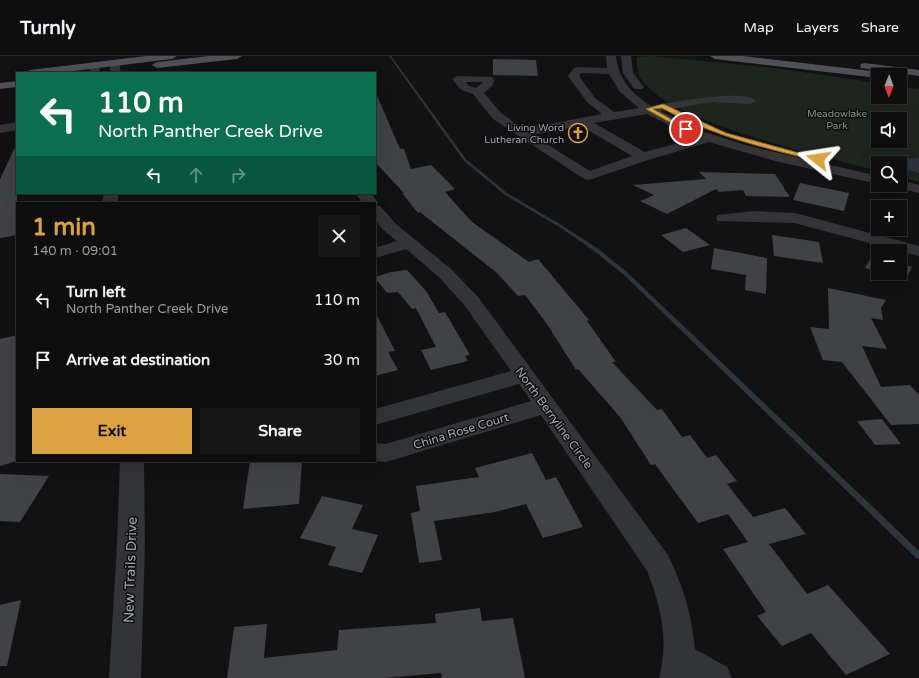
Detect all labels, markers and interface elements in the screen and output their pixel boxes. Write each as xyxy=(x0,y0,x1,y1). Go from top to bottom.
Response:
text: Turnly xyxy=(20,17,76,39)
text: Map xyxy=(744,19,774,36)
text: Layers xyxy=(796,19,839,36)
text: Share xyxy=(861,19,899,36)
north arrow xyxy=(871,68,907,104)
map controls xyxy=(871,68,907,280)
text: 110 m xyxy=(98,86,184,120)
icon: left xyxy=(32,88,84,140)
park label: Meadowlake Park xyxy=(807,108,867,132)
pin xyxy=(669,112,703,146)
button: sound xyxy=(871,112,907,148)
icon: arrive xyxy=(675,118,697,140)
text: North Panther Creek Drive xyxy=(98,120,323,142)
place label: Living Word Lutheran Church xyxy=(484,122,564,146)
church icon: Living Word Lutheran Church xyxy=(567,122,589,144)
position arrow xyxy=(797,138,839,180)
button: search xyxy=(871,156,907,192)
icon: left xyxy=(143,164,165,186)
icon: ahead xyxy=(185,164,207,186)
icon: right xyxy=(227,164,249,186)
button: + xyxy=(871,200,907,236)
text: 1 min xyxy=(32,213,96,242)
button: close xyxy=(318,215,360,257)
text: 140 m · 09:01 xyxy=(32,243,118,259)
button: − xyxy=(871,244,907,280)
text: Turn left xyxy=(66,283,126,301)
icon: left xyxy=(32,289,54,311)
text: 110 m xyxy=(314,291,360,309)
text: North Panther Creek Drive xyxy=(66,301,228,317)
icon: arrive xyxy=(32,349,54,371)
text: Arrive at destination xyxy=(66,351,210,369)
text: 30 m xyxy=(323,351,360,369)
street label: North Berryline Circle xyxy=(512,364,596,472)
button: Exit xyxy=(32,408,192,454)
button: Share xyxy=(200,408,360,454)
street label: China Rose Court xyxy=(411,410,511,452)
street label: New Trails Drive xyxy=(120,516,141,623)

